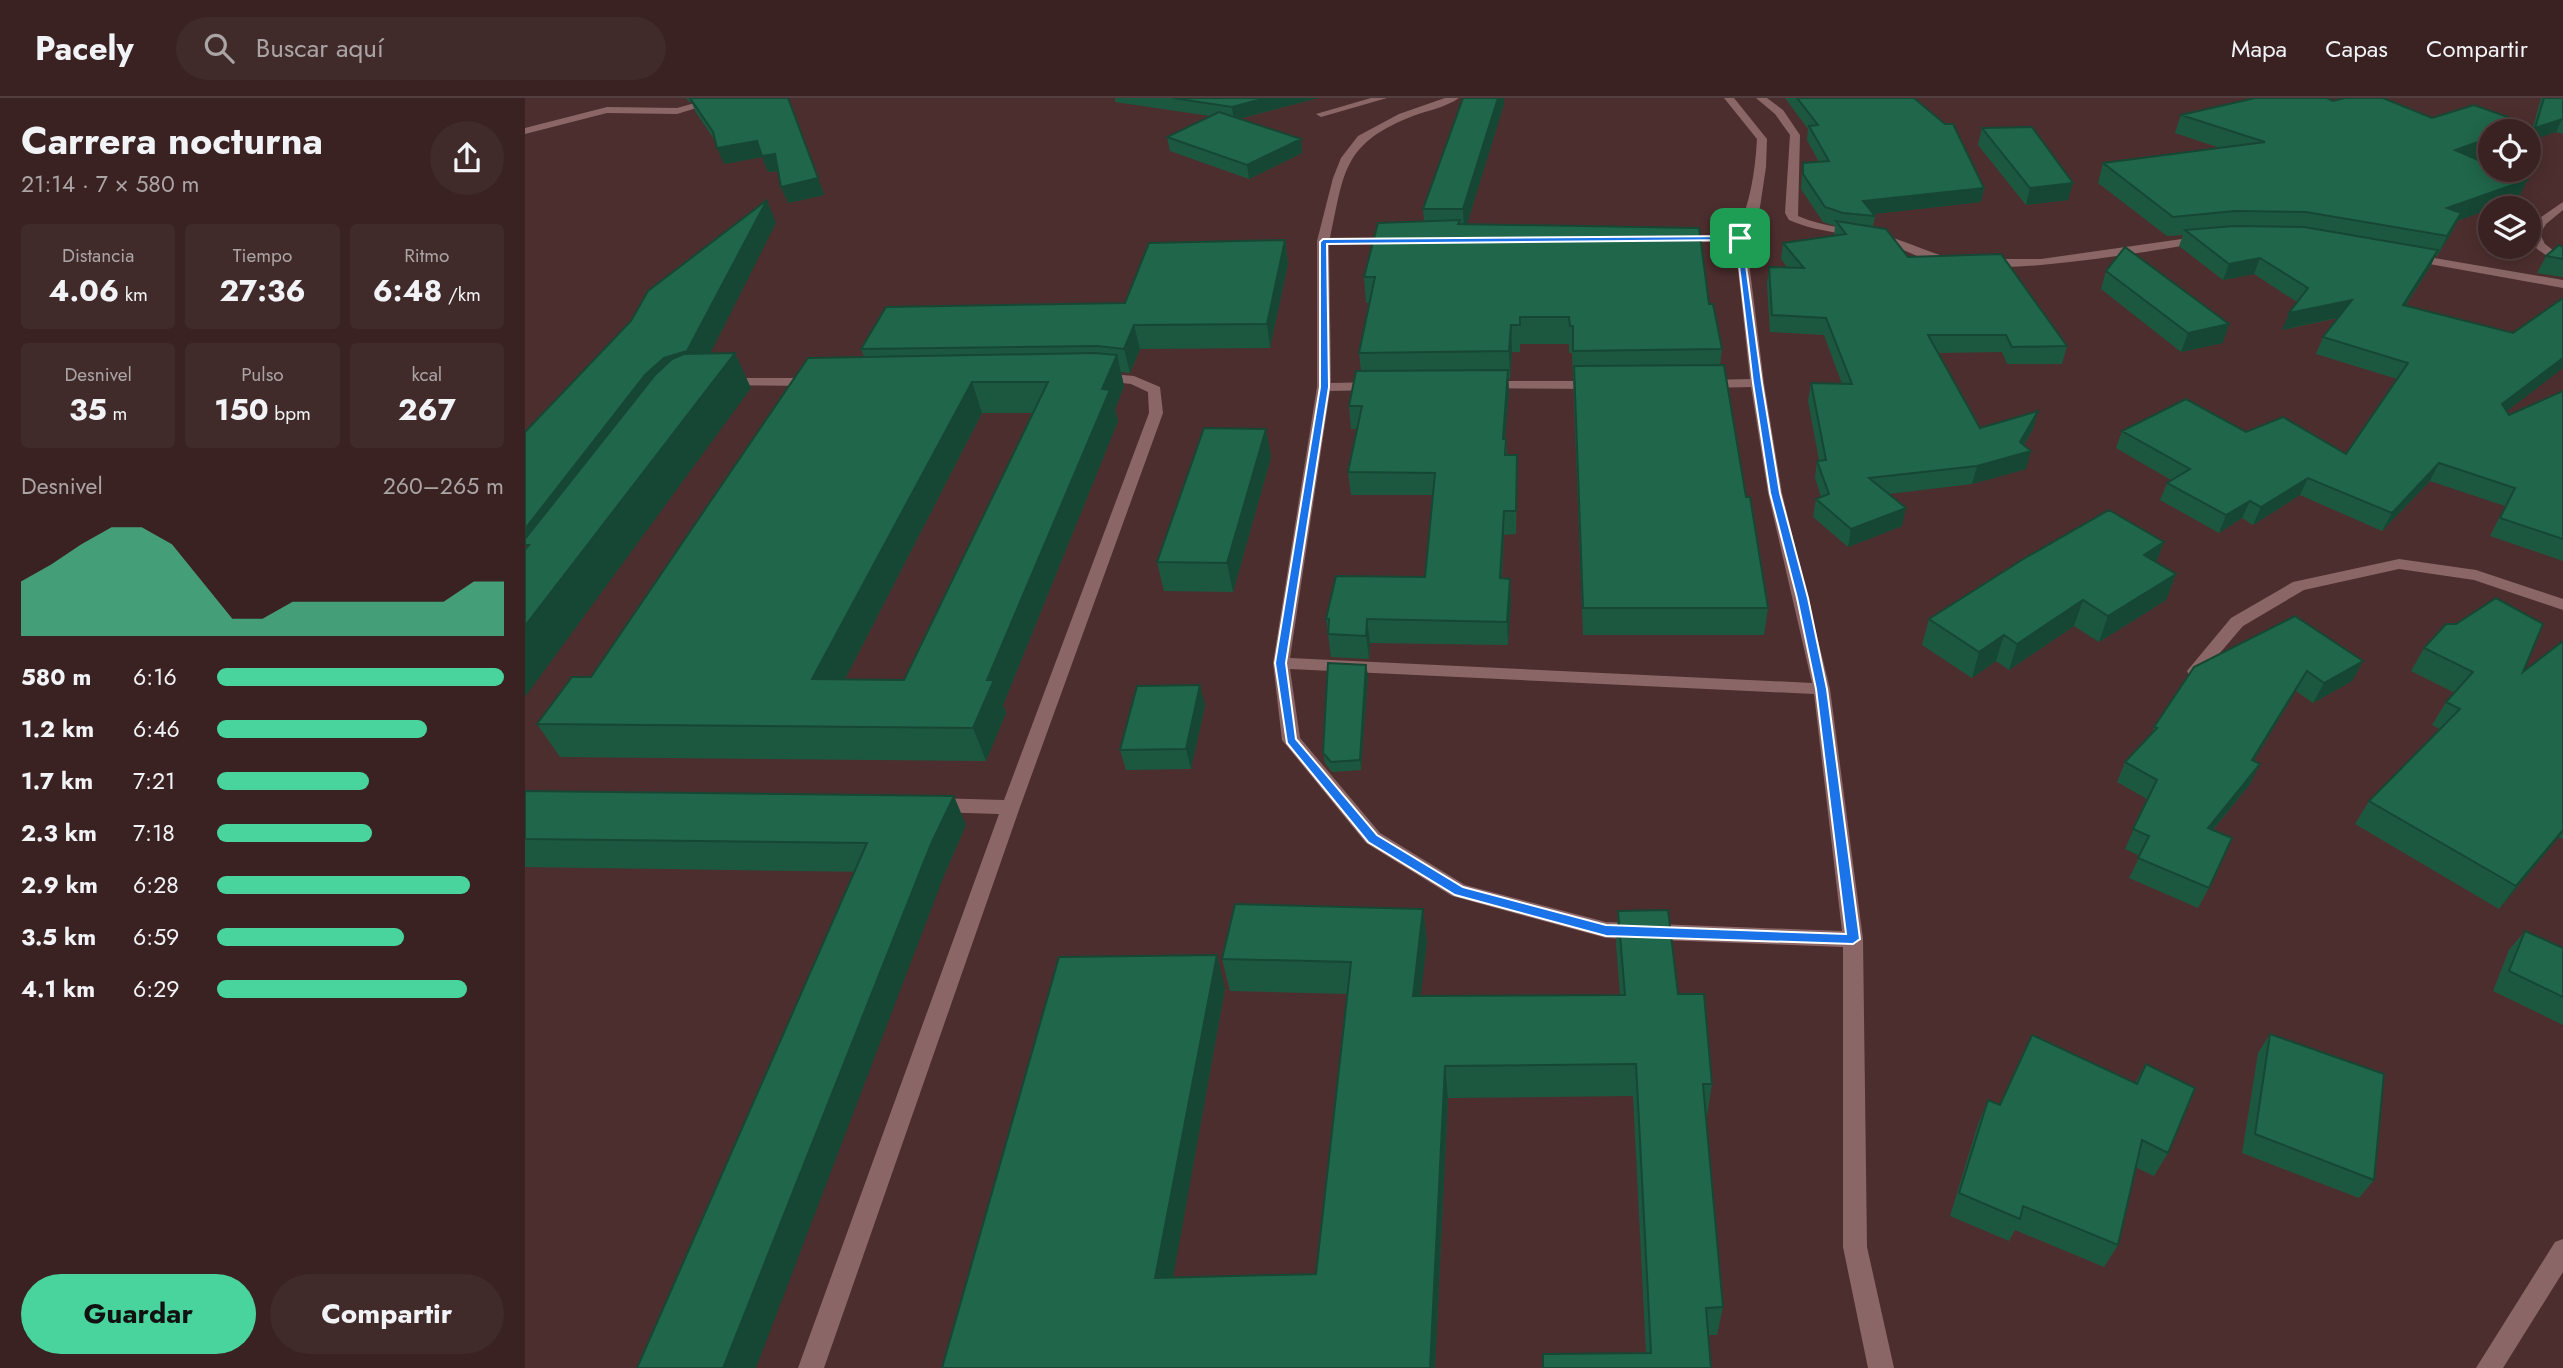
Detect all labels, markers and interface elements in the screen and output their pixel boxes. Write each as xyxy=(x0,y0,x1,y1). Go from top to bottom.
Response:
search box xyxy=(176,17,666,80)
text: Pacely xyxy=(35,25,134,72)
icon: search xyxy=(200,29,238,67)
text: Buscar aquí xyxy=(256,29,384,67)
text: Mapa xyxy=(2231,31,2287,66)
text: Capas xyxy=(2325,31,2388,66)
text: Compartir xyxy=(2426,31,2528,66)
text: Carrera nocturna xyxy=(21,113,323,168)
map controls xyxy=(2478,119,2541,259)
button: locate xyxy=(2478,119,2541,182)
button: share xyxy=(430,121,504,195)
text: 21:14 · 7 × 580 m xyxy=(21,167,200,201)
button: layers xyxy=(2478,196,2541,259)
pin xyxy=(1710,208,1770,268)
icon: arrive xyxy=(1721,219,1759,257)
text: Distancia xyxy=(62,242,134,269)
text: Tiempo xyxy=(233,242,292,269)
text: Ritmo xyxy=(404,242,449,269)
text: 4.06 xyxy=(48,269,119,312)
text: 27:36 xyxy=(219,269,306,312)
text: 6:48 xyxy=(373,269,442,312)
text: km xyxy=(119,281,148,308)
text: /km xyxy=(442,281,481,308)
text: Desnivel xyxy=(64,361,132,388)
text: Pulso xyxy=(241,361,284,388)
text: kcal xyxy=(411,361,442,388)
text: 35 xyxy=(69,388,107,431)
text: 150 xyxy=(214,388,269,431)
text: 267 xyxy=(398,388,456,431)
text: m xyxy=(107,400,127,427)
text: bpm xyxy=(269,400,311,427)
text: Desnivel xyxy=(21,469,103,503)
text: 260–265 m xyxy=(383,469,504,503)
text: 580 m xyxy=(21,660,91,694)
text: 6:16 xyxy=(133,660,177,694)
text: 1.2 km xyxy=(21,712,94,746)
text: 6:46 xyxy=(133,712,180,746)
text: 1.7 km xyxy=(21,764,93,798)
text: 7:21 xyxy=(133,764,175,798)
text: 2.3 km xyxy=(21,816,97,850)
text: 7:18 xyxy=(133,816,175,850)
text: 2.9 km xyxy=(21,868,98,902)
text: 6:28 xyxy=(133,868,179,902)
text: 3.5 km xyxy=(21,920,96,954)
text: 6:59 xyxy=(133,920,179,954)
text: 4.1 km xyxy=(21,972,95,1006)
text: 6:29 xyxy=(133,972,179,1006)
button: Guardar xyxy=(21,1274,256,1354)
button: Compartir xyxy=(270,1274,504,1354)

